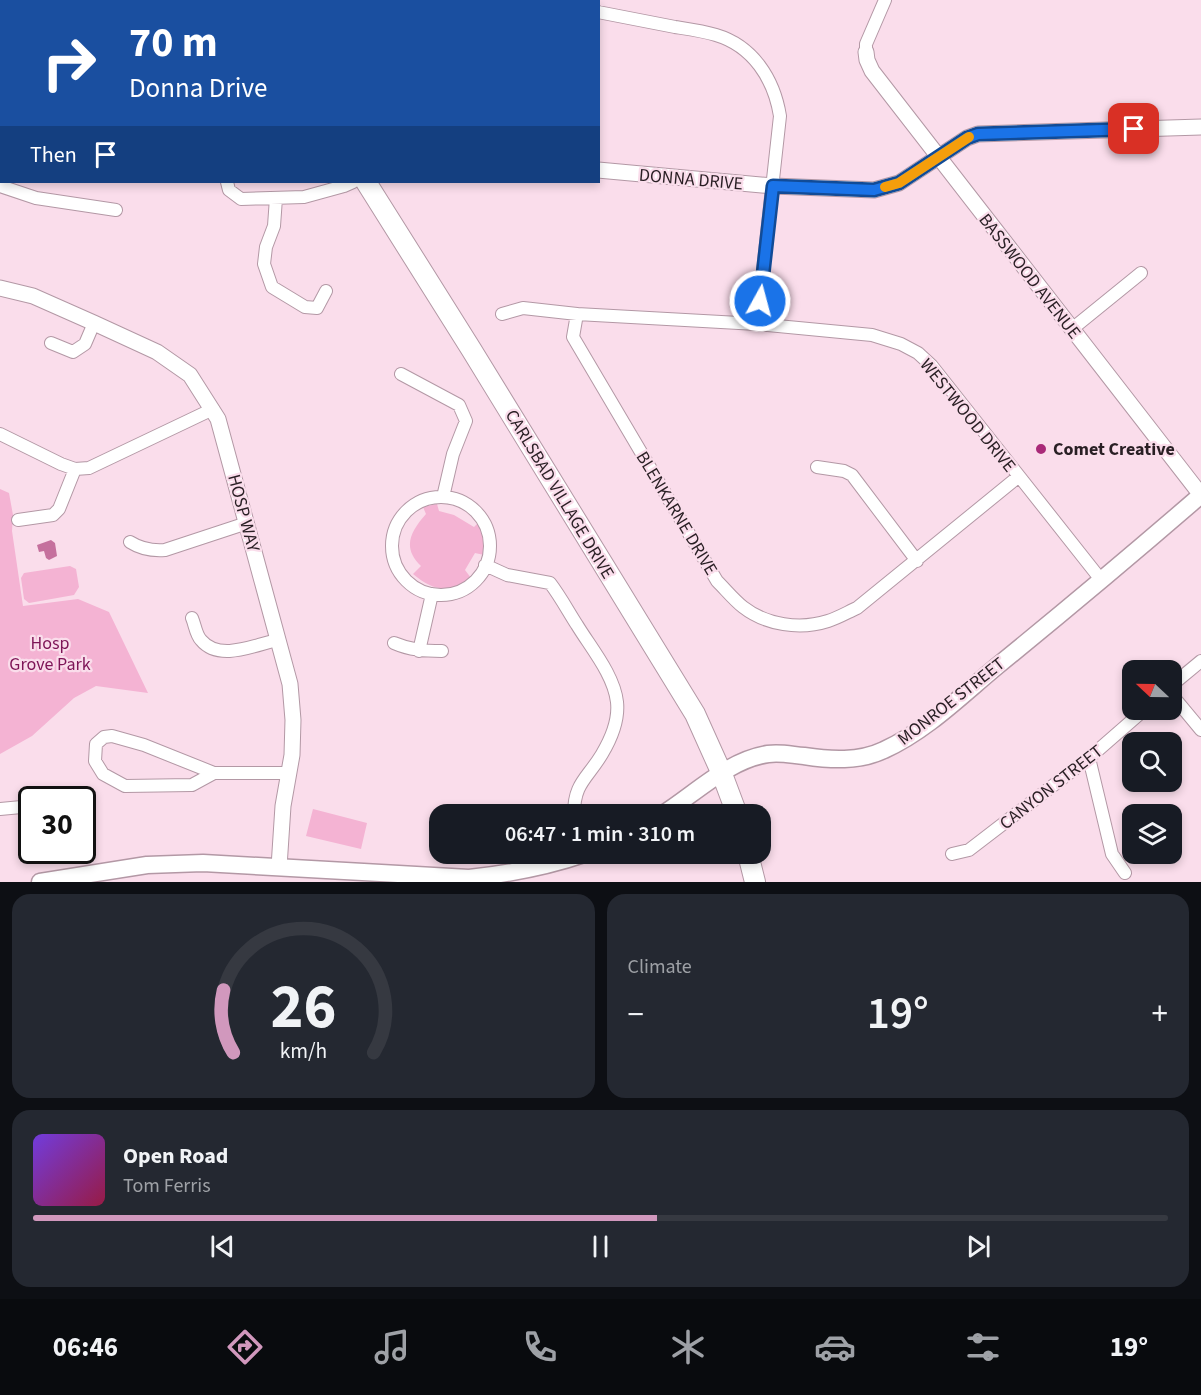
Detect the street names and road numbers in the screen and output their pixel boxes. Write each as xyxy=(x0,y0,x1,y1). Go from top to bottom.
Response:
street label: DONNA DRIVE xyxy=(638,162,744,197)
street label: BASSWOOD AVENUE xyxy=(973,208,1087,344)
street label: WESTWOOD DRIVE xyxy=(914,353,1021,478)
street label: CARLSBAD VILLAGE DRIVE xyxy=(499,405,620,584)
street label: BLENKARNE DRIVE xyxy=(630,447,723,580)
street label: HOSP WAY xyxy=(221,472,266,555)
street label: MONROE STREET xyxy=(892,651,1010,751)
street label: CANYON STREET xyxy=(994,739,1109,836)

